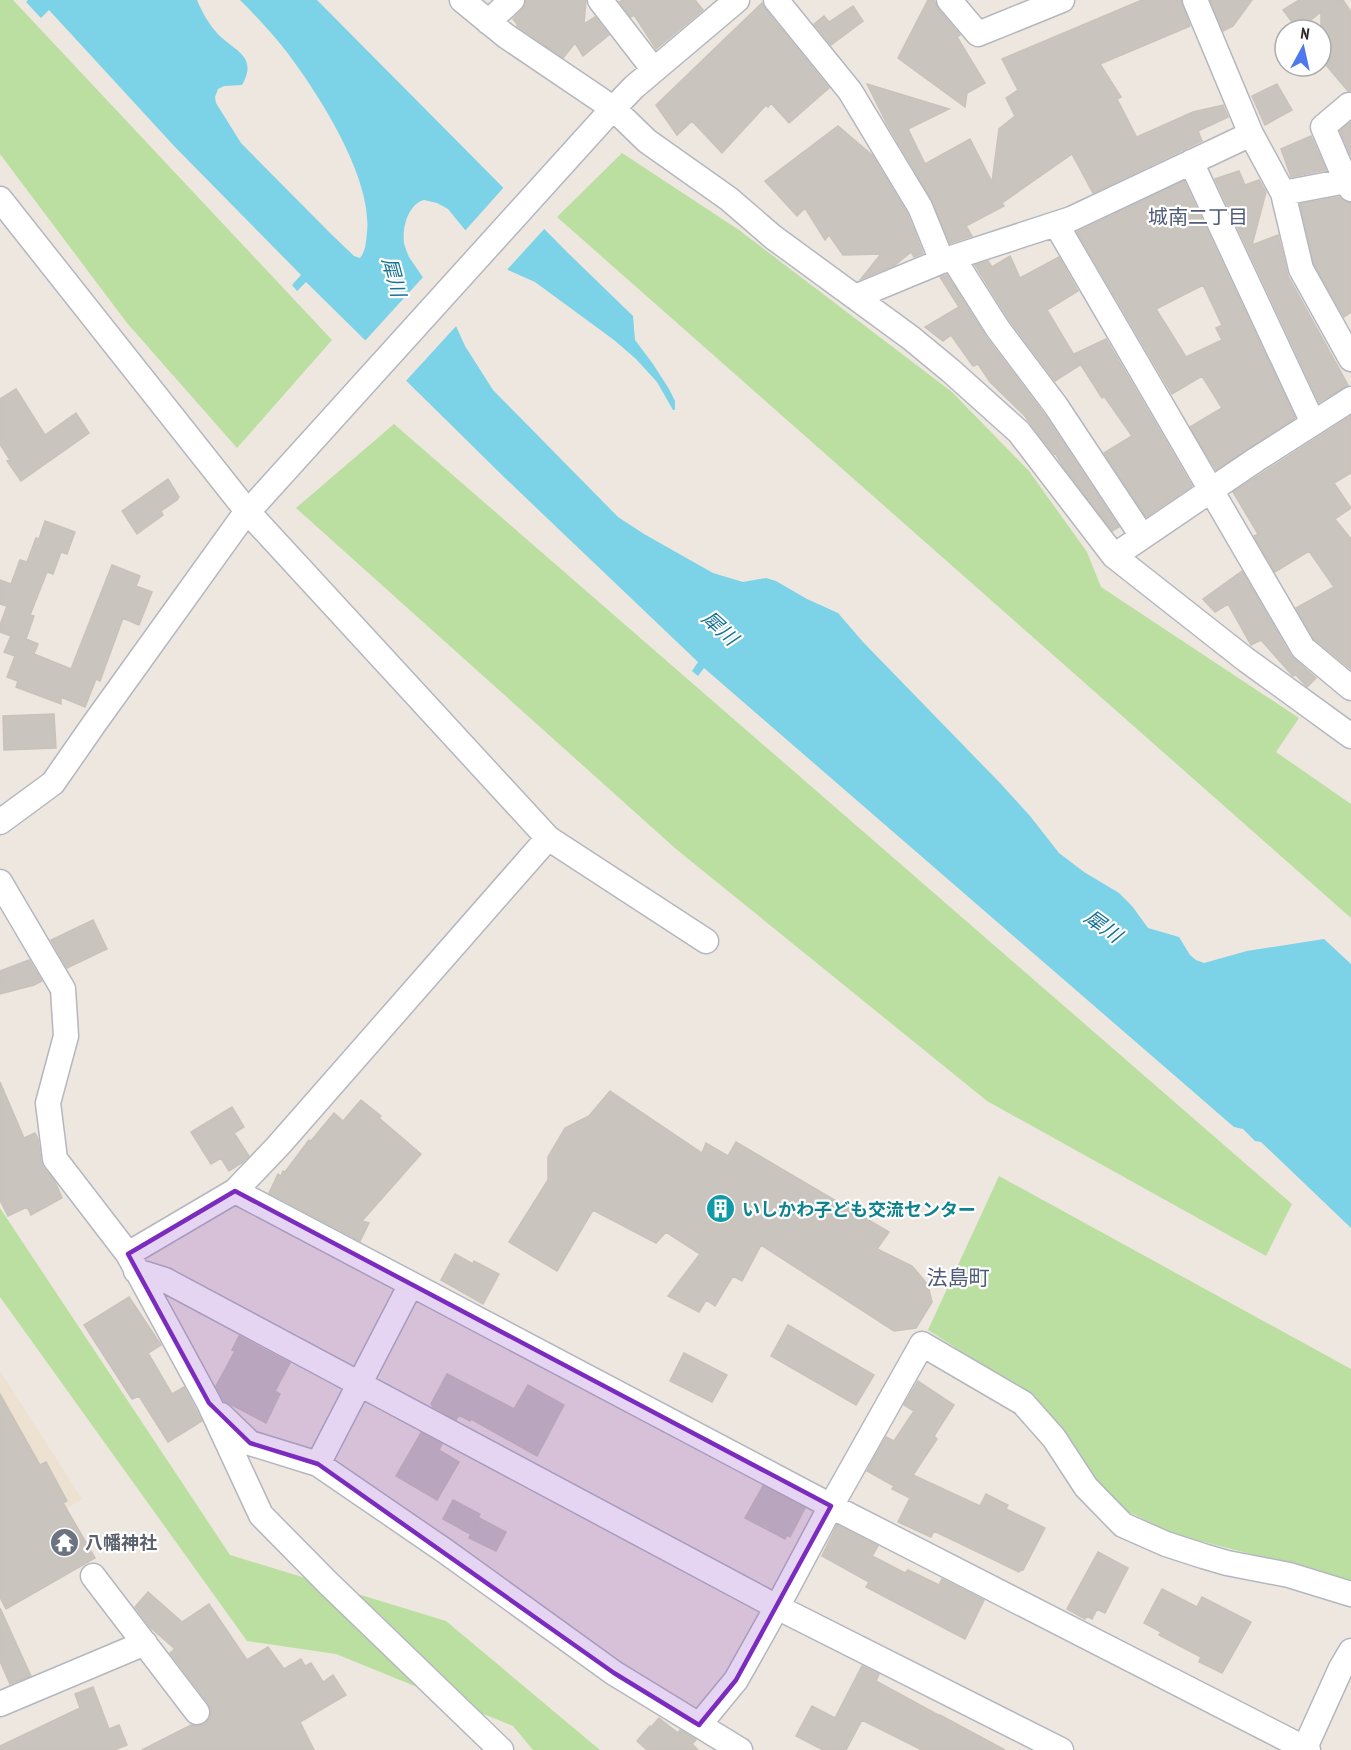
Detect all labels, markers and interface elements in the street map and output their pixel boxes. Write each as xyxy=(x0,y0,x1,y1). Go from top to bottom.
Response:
north arrow xyxy=(1273,18,1333,78)
text: N xyxy=(1299,23,1311,44)
district label: 城南二丁目 xyxy=(1148,204,1248,230)
water label: 犀川 xyxy=(376,254,412,302)
water label: 犀川 xyxy=(696,605,745,652)
water label: 犀川 xyxy=(1079,904,1128,949)
building icon: いしかわ子ども交流センター xyxy=(705,1193,737,1225)
place label: いしかわ子ども交流センター xyxy=(742,1198,976,1221)
district label: 法島町 xyxy=(927,1264,990,1291)
temple icon: 八幡神社 xyxy=(48,1526,80,1558)
place label: 八幡神社 xyxy=(85,1531,157,1554)

